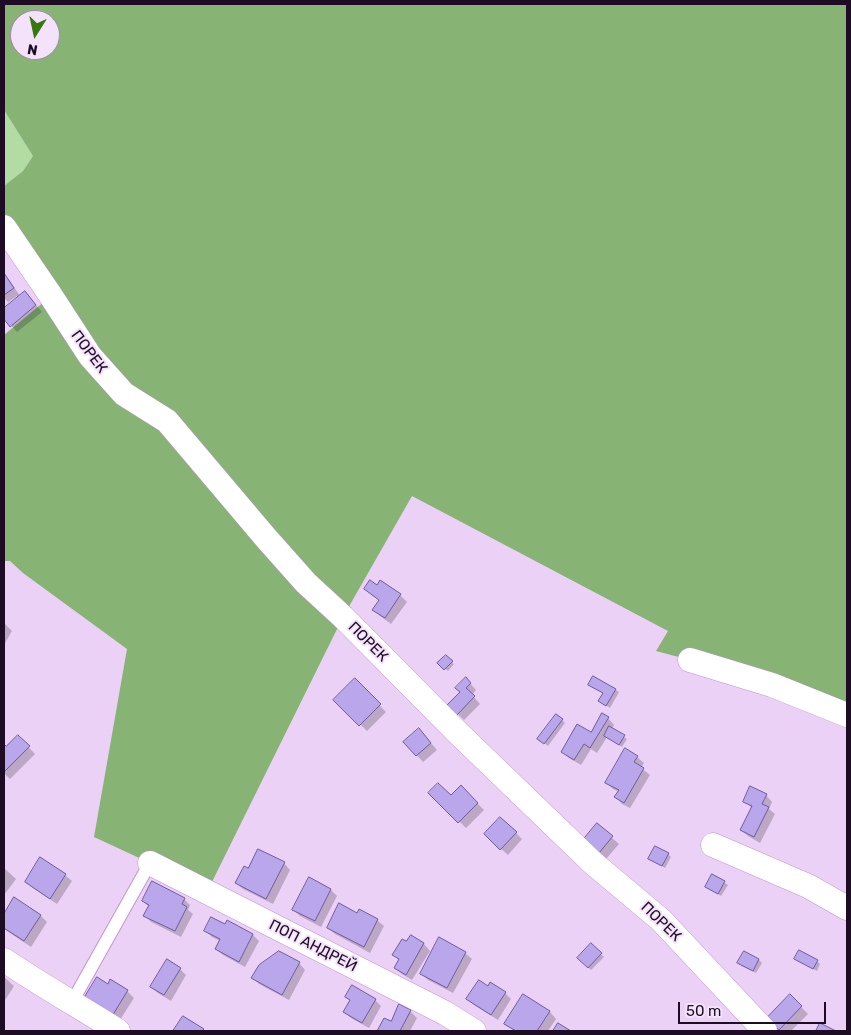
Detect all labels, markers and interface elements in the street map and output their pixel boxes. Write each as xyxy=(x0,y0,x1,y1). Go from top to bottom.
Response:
north arrow xyxy=(10,10,60,60)
text: N xyxy=(26,40,39,59)
street label: ПОРЕК xyxy=(67,327,111,377)
street label: ПОРЕК xyxy=(344,618,392,666)
street label: ПОРЕК xyxy=(637,898,685,946)
street label: ПОП АНДРЕЙ xyxy=(266,916,360,976)
scale bar xyxy=(681,992,828,1024)
text: 50 m xyxy=(686,1002,721,1020)

